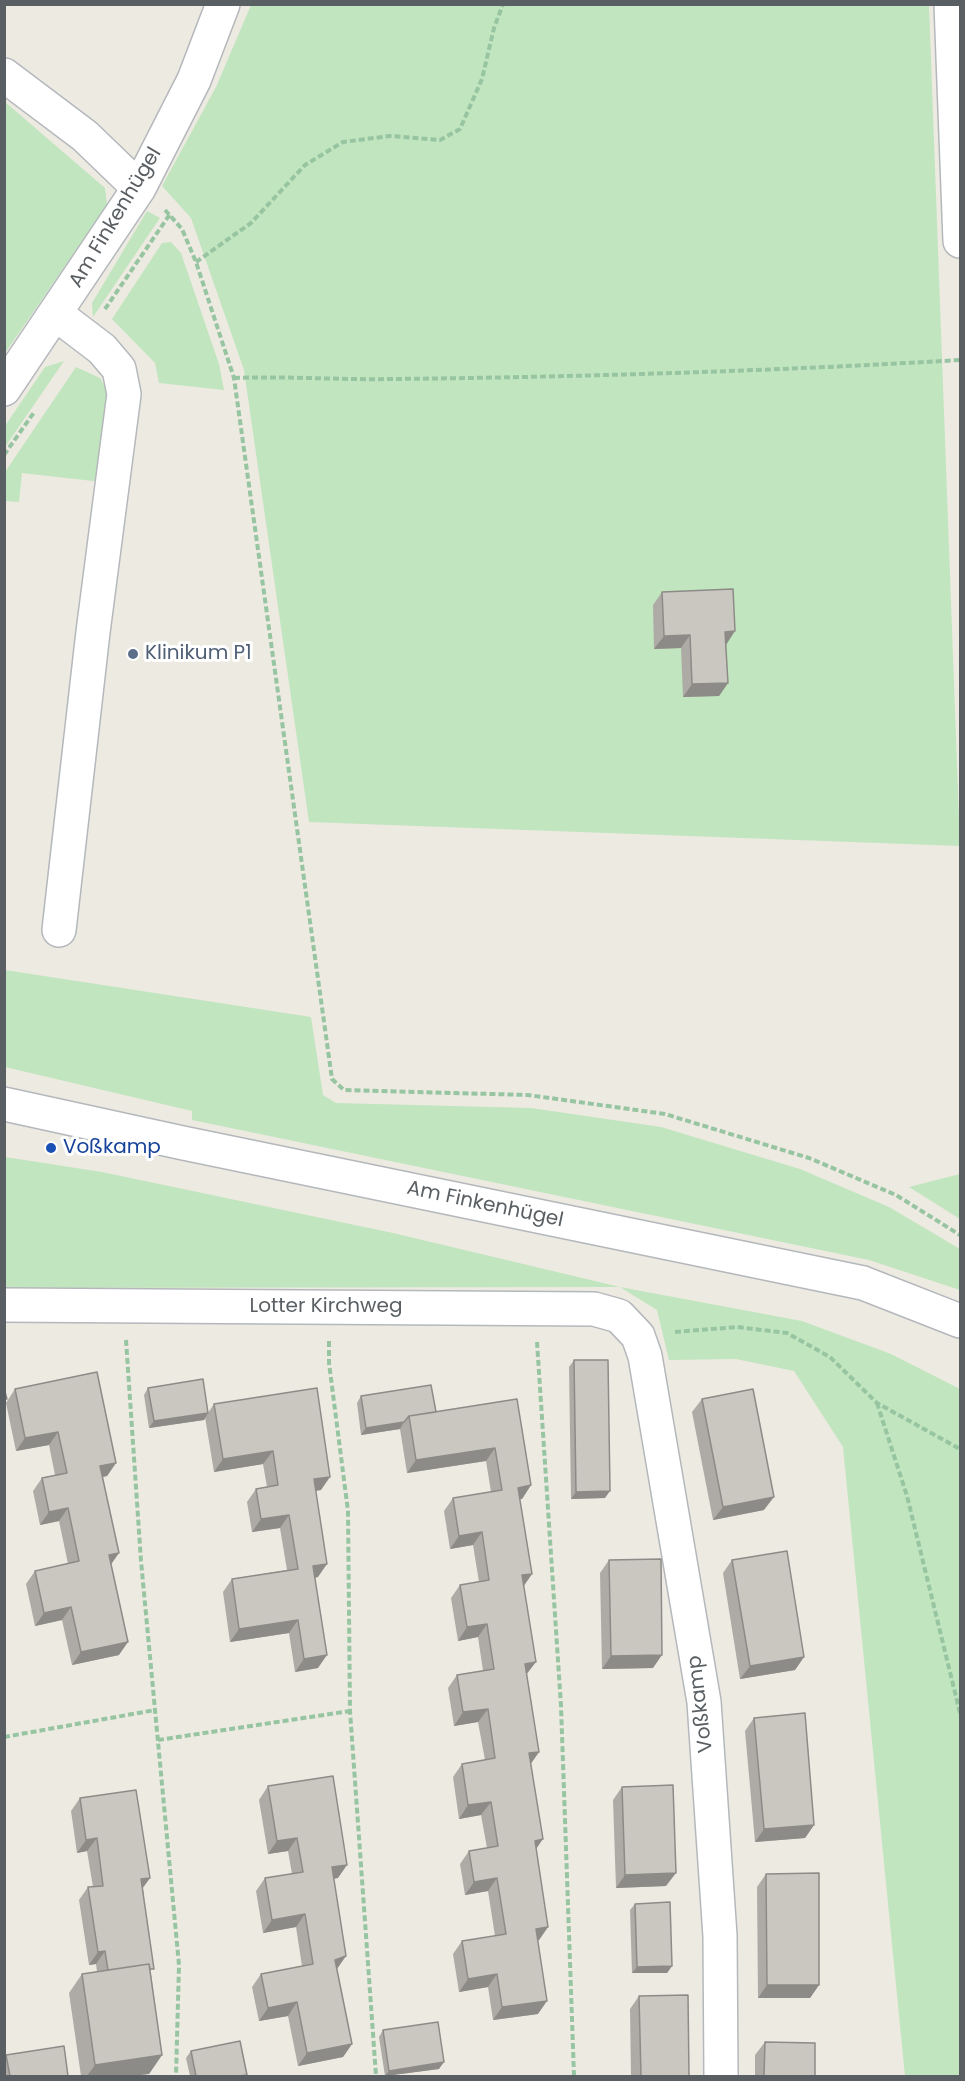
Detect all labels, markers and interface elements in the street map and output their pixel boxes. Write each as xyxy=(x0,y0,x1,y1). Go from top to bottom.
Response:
street label: Am Finkenhügel xyxy=(65,144,167,292)
place label: Klinikum P1 xyxy=(145,642,252,666)
marker: Klinikum P1 xyxy=(126,647,140,661)
place label: Voßkamp xyxy=(63,1136,161,1160)
marker: Voßkamp xyxy=(44,1141,58,1155)
street label: Am Finkenhügel xyxy=(405,1177,565,1233)
street label: Lotter Kirchweg xyxy=(250,1295,402,1319)
street label: Voßkamp xyxy=(683,1654,719,1754)

